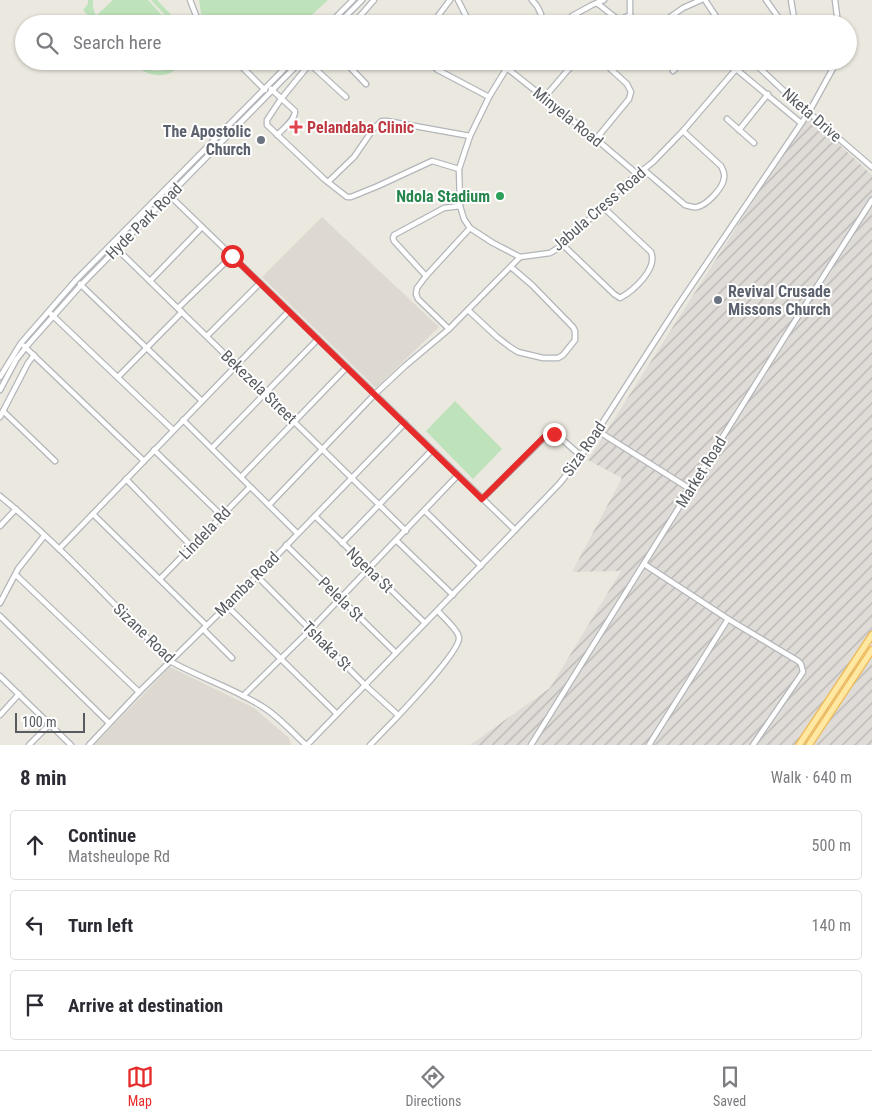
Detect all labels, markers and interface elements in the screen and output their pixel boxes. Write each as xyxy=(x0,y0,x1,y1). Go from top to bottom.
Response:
search box xyxy=(15,15,857,70)
icon: search xyxy=(33,29,61,57)
text: Search here xyxy=(73,31,161,54)
street label: Minyela Road xyxy=(529,83,607,151)
street label: Nketa Drive xyxy=(778,84,846,146)
place label: Pelandaba Clinic xyxy=(307,118,414,137)
marker: Pelandaba Clinic xyxy=(289,120,303,134)
place label: The Apostolic Church xyxy=(163,122,251,159)
marker: The Apostolic Church xyxy=(255,134,267,146)
street label: Jabula Cress Road xyxy=(548,163,650,255)
street label: Hyde Park Road xyxy=(102,179,186,263)
place label: Ndola Stadium xyxy=(396,187,490,206)
marker: Ndola Stadium xyxy=(494,190,506,202)
route start xyxy=(221,245,244,268)
place label: Revival Crusade Missons Church xyxy=(728,282,831,319)
marker: Revival Crusade Missons Church xyxy=(712,294,724,306)
street label: Bekezela Street xyxy=(217,346,301,428)
street label: Siza Road xyxy=(558,418,610,480)
route end xyxy=(543,423,566,446)
street label: Market Road xyxy=(672,433,730,511)
street label: Lindela Rd xyxy=(175,503,235,563)
street label: Ngena St xyxy=(343,543,397,597)
street label: Mamba Road xyxy=(211,548,283,620)
street label: Pelela St xyxy=(314,573,368,625)
street label: Sizane Road xyxy=(109,599,179,667)
street label: Tshaka St xyxy=(298,617,356,675)
scale bar xyxy=(15,710,85,733)
text: 100 m xyxy=(22,714,57,730)
text: 8 min xyxy=(20,766,67,790)
text: Walk · 640 m xyxy=(771,768,852,787)
text: Continue xyxy=(68,824,136,847)
icon: ahead xyxy=(21,831,49,859)
text: 500 m xyxy=(812,836,851,855)
text: Matsheulope Rd xyxy=(68,847,170,866)
icon: left xyxy=(21,911,49,939)
text: Turn left xyxy=(68,914,133,937)
text: 140 m xyxy=(812,916,851,935)
icon: arrive xyxy=(21,991,49,1019)
text: Arrive at destination xyxy=(68,994,223,1017)
tab: Map xyxy=(126,1063,154,1109)
tab: Directions xyxy=(405,1063,461,1109)
tab: Saved xyxy=(713,1063,746,1109)

